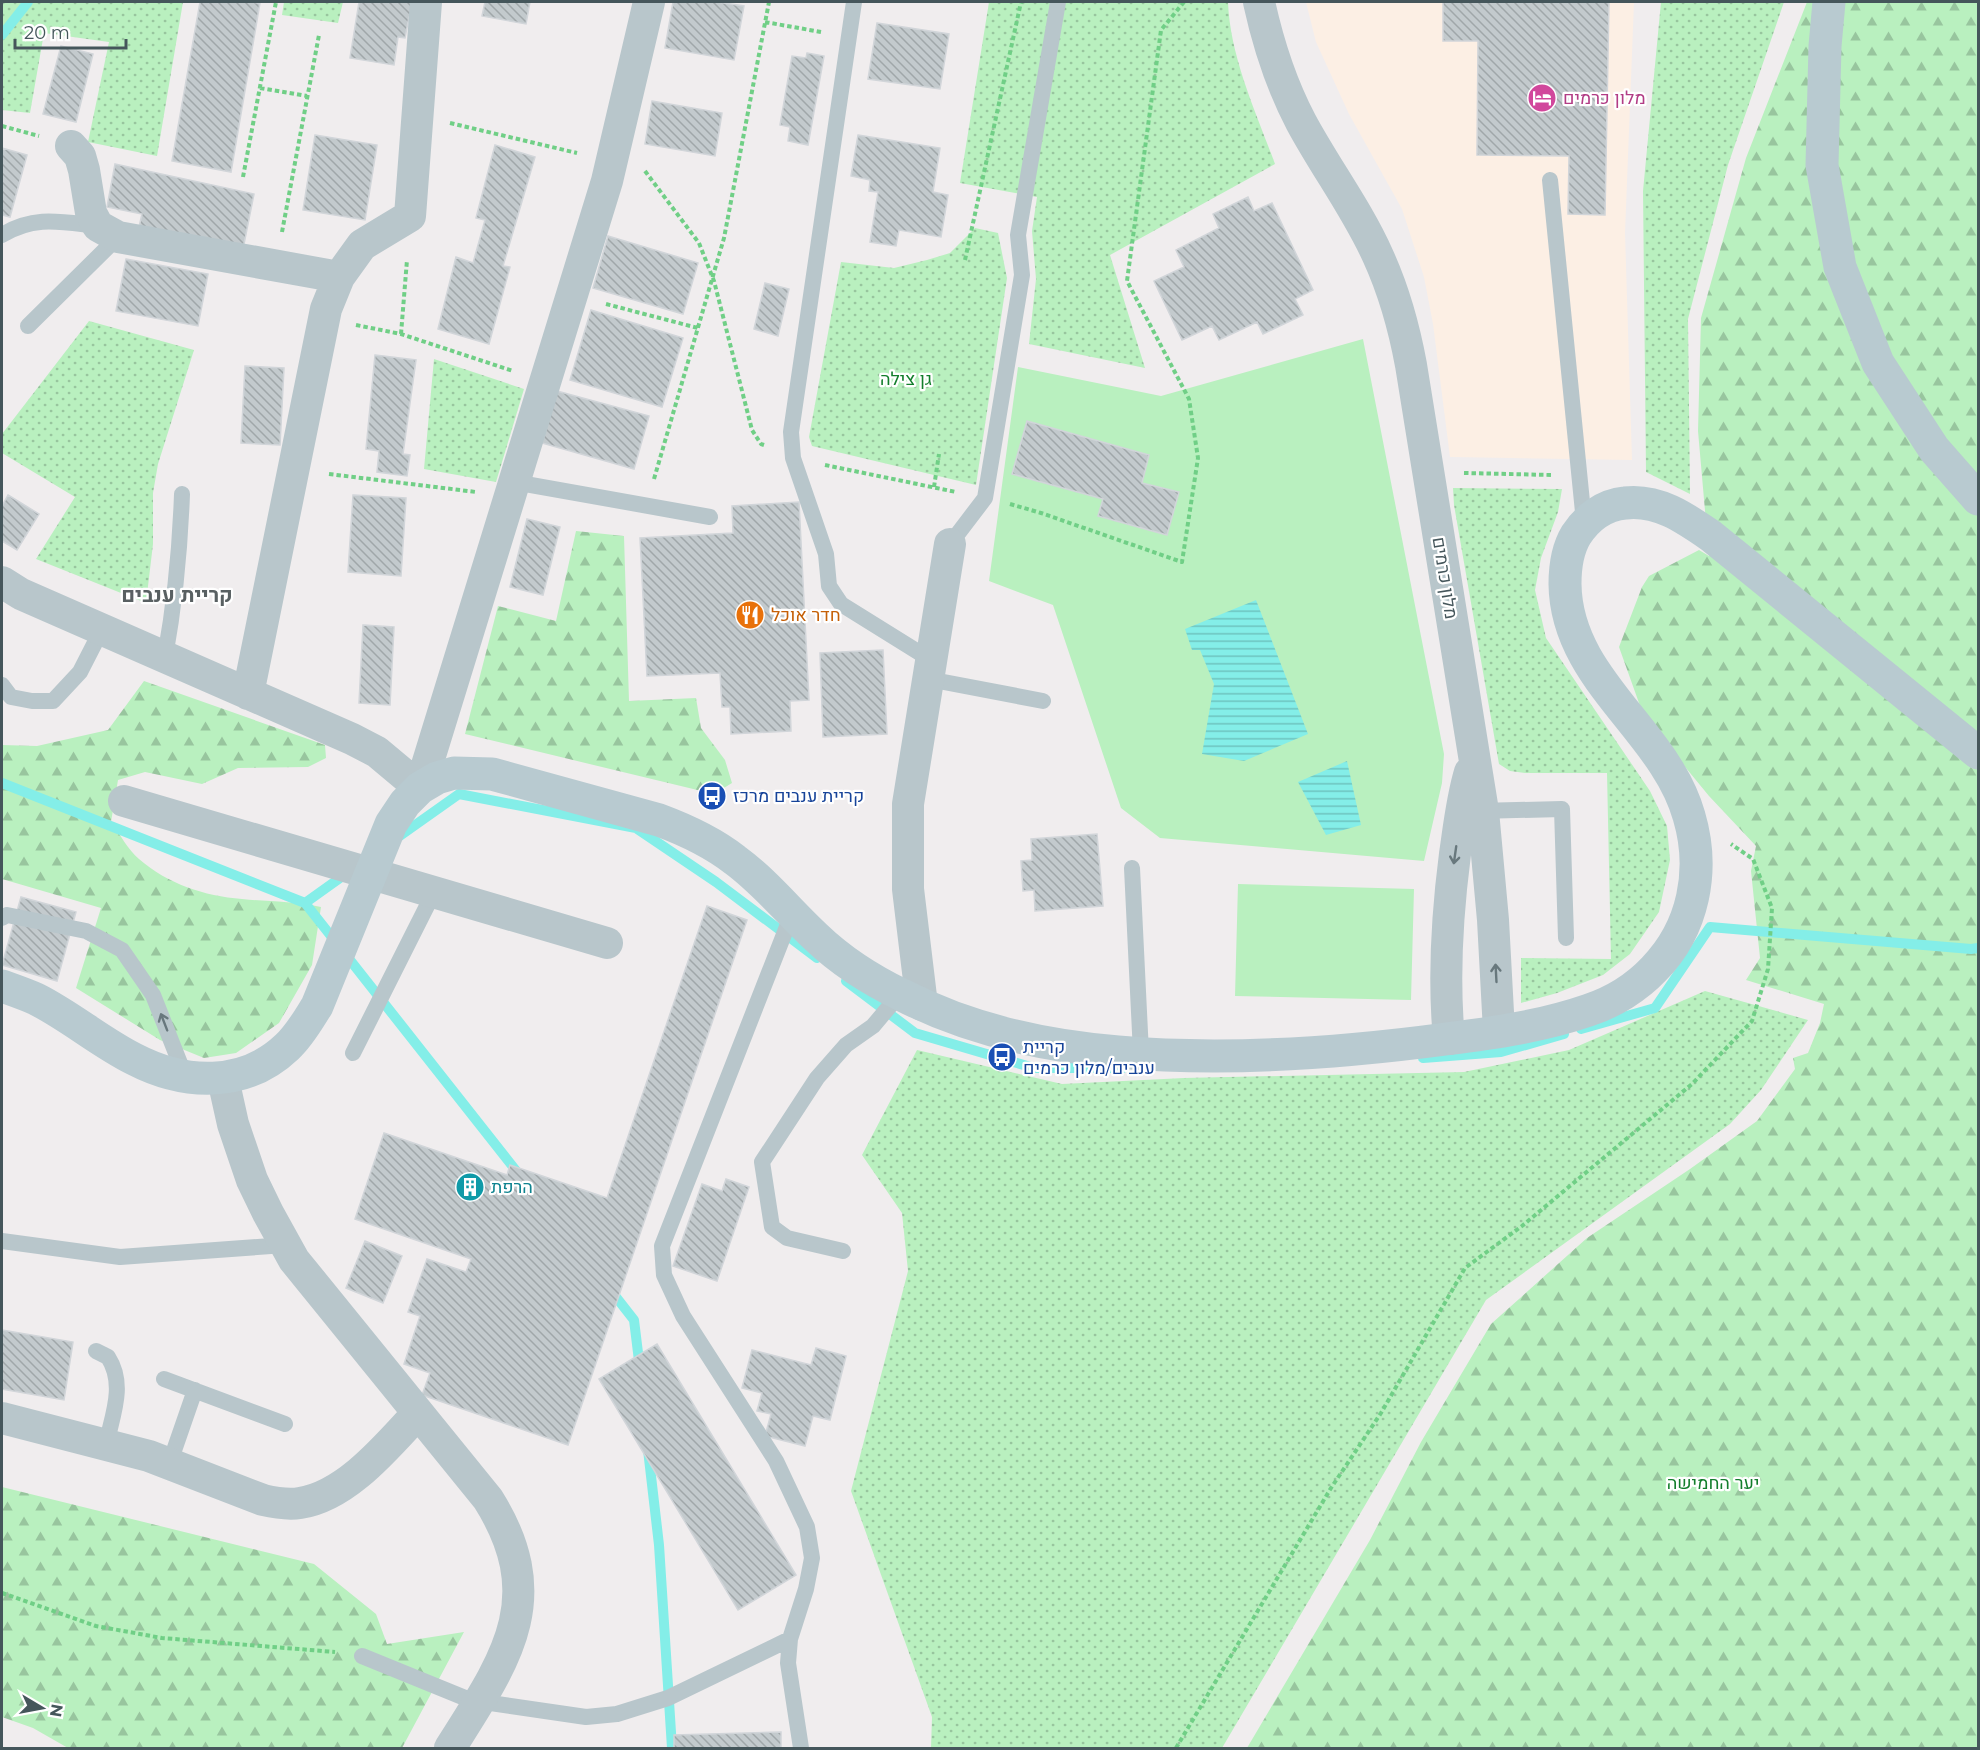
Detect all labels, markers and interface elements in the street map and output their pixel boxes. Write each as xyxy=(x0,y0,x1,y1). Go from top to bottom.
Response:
scale bar xyxy=(15,12,126,50)
text: 20 m xyxy=(24,22,70,44)
hotel icon: מלון כרמים xyxy=(1526,82,1558,114)
place label: מלון כרמים xyxy=(1563,87,1646,109)
park label: גן צילה xyxy=(880,368,932,390)
street label: מלון כרמים xyxy=(1428,535,1462,621)
district label: קריית ענבים xyxy=(121,582,233,607)
restaurant icon: חדר אוכל xyxy=(734,599,766,631)
place label: חדר אוכל xyxy=(771,604,841,626)
bus stop icon: קריית ענבים מרכז xyxy=(696,780,728,812)
place label: קריית ענבים מרכז xyxy=(733,785,864,807)
one-way arrow xyxy=(1450,845,1461,864)
one-way arrow xyxy=(1491,963,1502,983)
one-way arrow xyxy=(157,1013,168,1031)
place label: קריית ענבים/מלון כרמים xyxy=(1023,1036,1155,1079)
bus stop icon: קריית ענבים/מלון כרמים xyxy=(986,1041,1018,1073)
building icon: הרפת xyxy=(454,1171,486,1203)
place label: הרפת xyxy=(491,1176,533,1198)
park label: יער החמישה xyxy=(1667,1472,1759,1494)
north arrow xyxy=(12,1678,72,1738)
text: N xyxy=(46,1702,67,1719)

